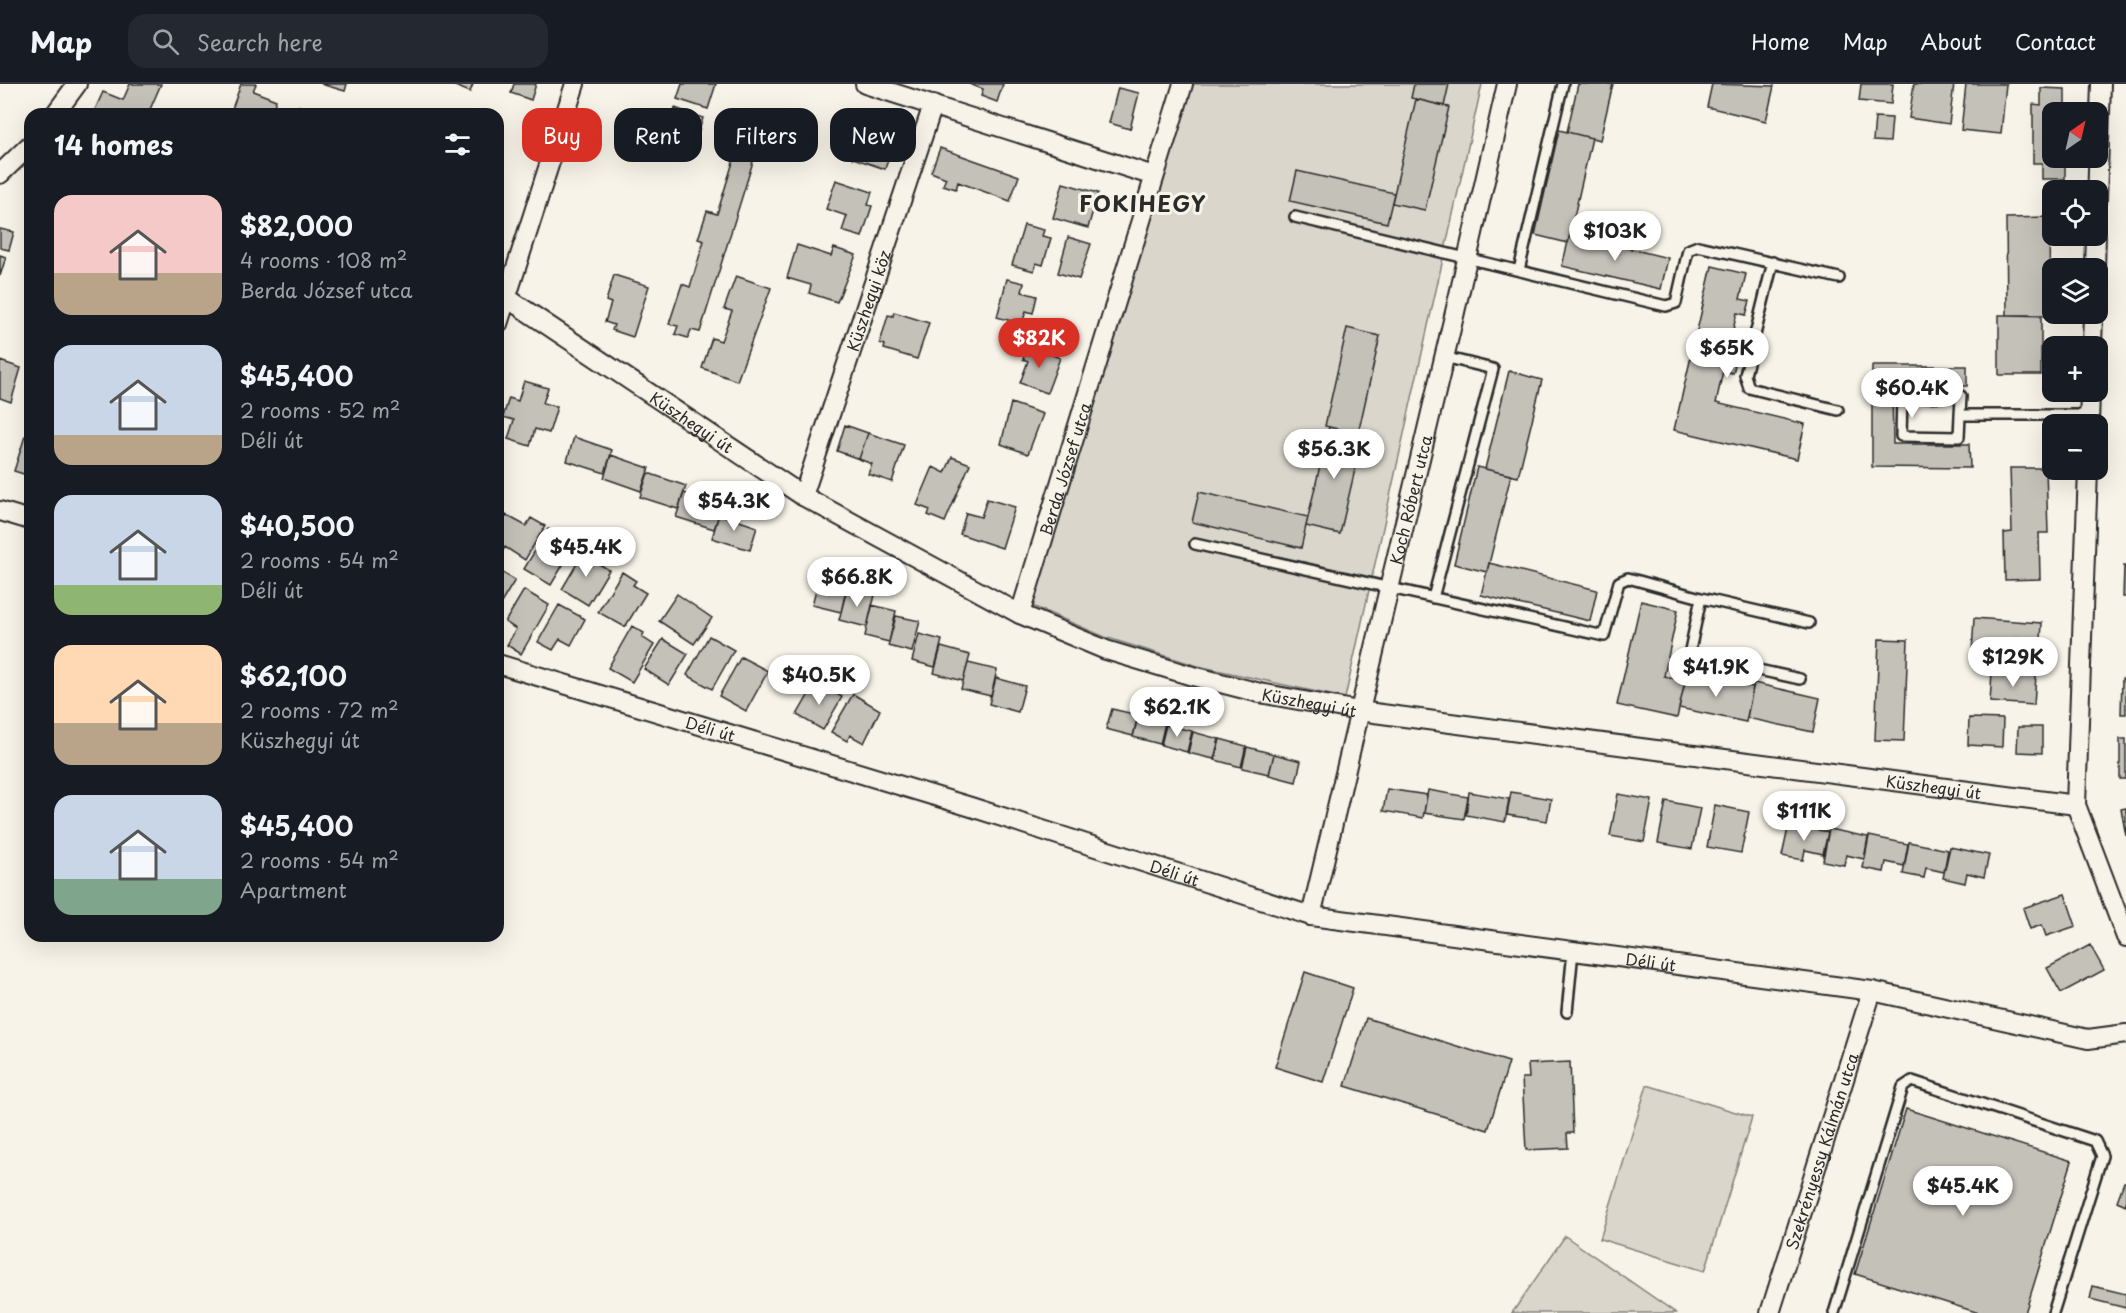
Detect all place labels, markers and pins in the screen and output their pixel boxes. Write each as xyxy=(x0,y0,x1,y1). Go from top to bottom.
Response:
pin: $103K xyxy=(1573,211,1657,262)
pin: $82K xyxy=(1003,318,1075,369)
pin: $65K xyxy=(1691,328,1763,379)
pin: $60.4K xyxy=(1863,368,1961,419)
pin: $56.3K xyxy=(1285,429,1383,480)
pin: $54.3K xyxy=(685,481,783,532)
pin: $45.4K xyxy=(537,527,635,578)
pin: $66.8K xyxy=(808,557,906,608)
pin: $129K xyxy=(1971,637,2055,688)
pin: $41.9K xyxy=(1667,647,1765,698)
pin: $40.5K xyxy=(770,655,868,706)
pin: $62.1K xyxy=(1128,687,1226,738)
pin: $111K xyxy=(1762,791,1846,842)
pin: $45.4K xyxy=(1914,1166,2012,1217)

